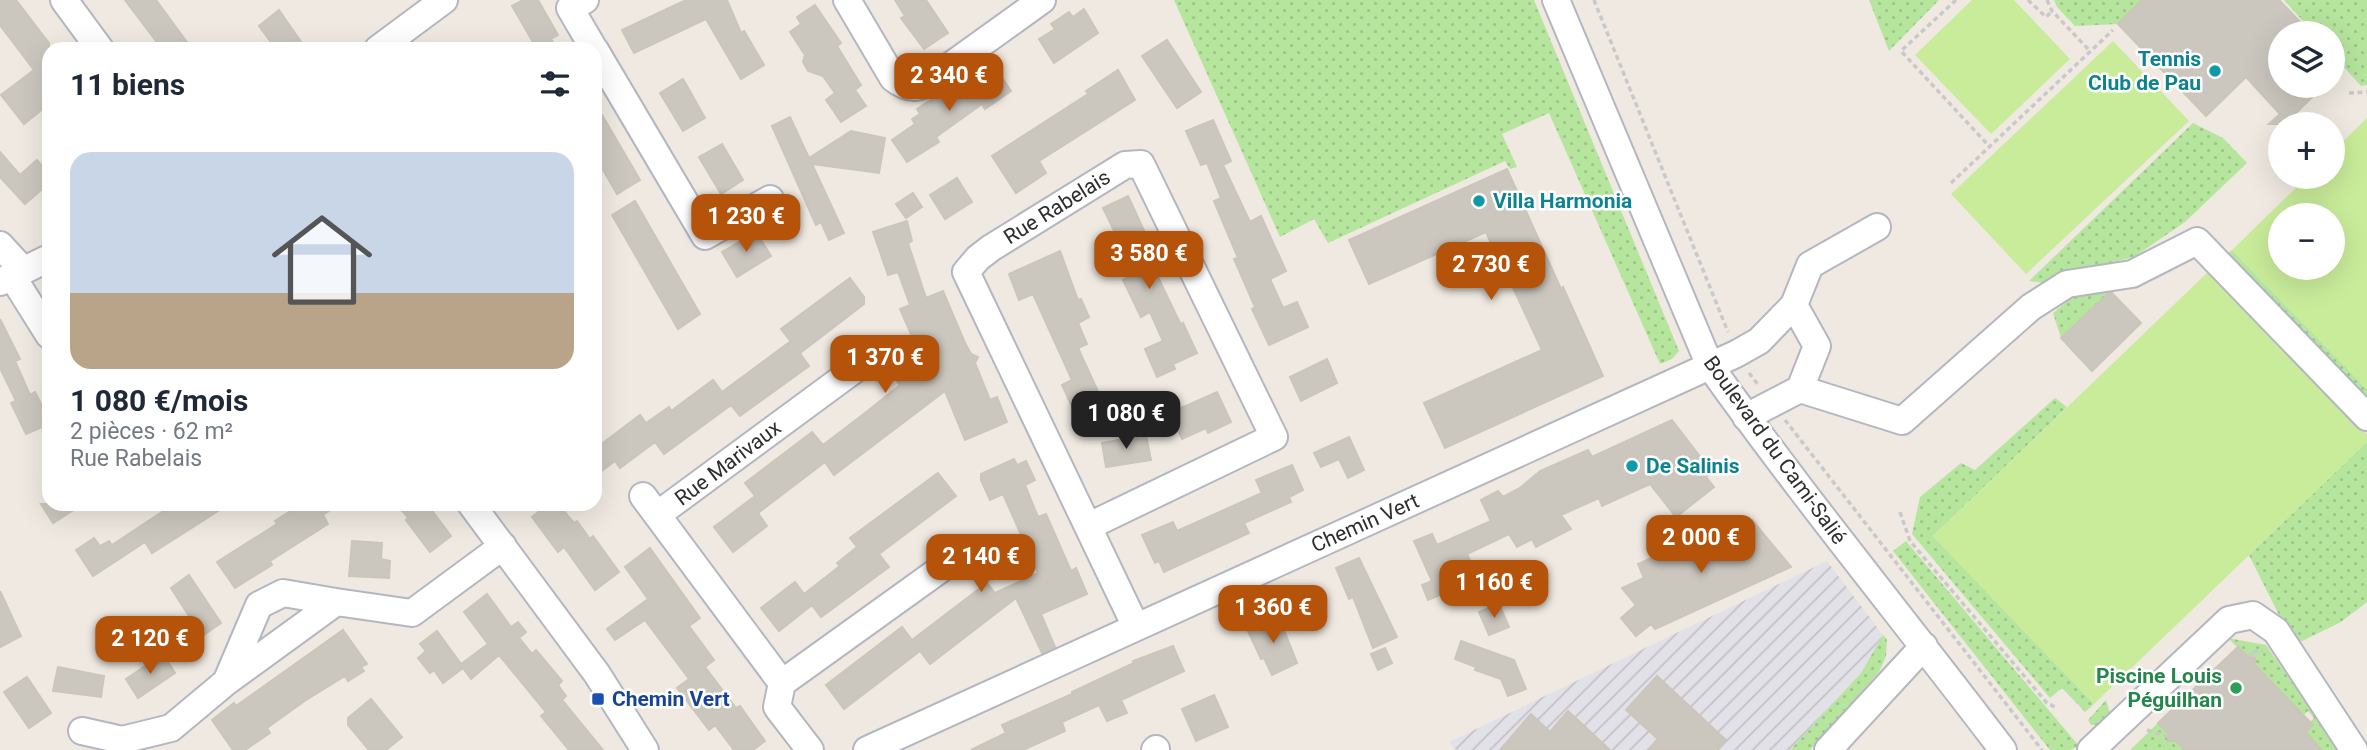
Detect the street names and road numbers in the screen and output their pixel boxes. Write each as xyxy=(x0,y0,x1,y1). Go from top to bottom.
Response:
street label: Rue Rabelais xyxy=(999,165,1115,249)
street label: Boulevard du Cami-Salié xyxy=(1699,351,1851,549)
street label: Rue Marivaux xyxy=(670,415,786,511)
street label: Chemin Vert xyxy=(1307,489,1423,557)

